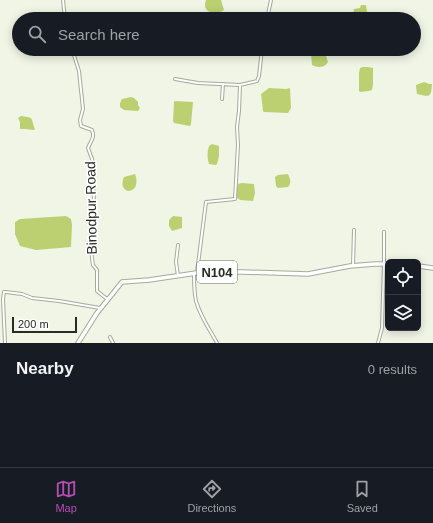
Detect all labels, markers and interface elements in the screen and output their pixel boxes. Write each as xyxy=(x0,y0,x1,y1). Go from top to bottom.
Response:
search box xyxy=(12,12,421,56)
icon: search xyxy=(26,23,48,45)
text: Search here xyxy=(58,26,140,43)
street label: Binodpur Road xyxy=(82,161,100,255)
map controls xyxy=(385,259,421,331)
button: locate xyxy=(385,259,421,295)
road number: N104 xyxy=(197,261,237,283)
button: layers xyxy=(385,295,421,331)
scale bar xyxy=(12,315,77,334)
text: 200 m xyxy=(18,318,49,330)
text: Nearby xyxy=(16,359,74,378)
text: 0 results xyxy=(368,362,417,377)
tab: Map xyxy=(55,478,77,514)
tab: Directions xyxy=(187,478,236,514)
tab: Saved xyxy=(347,478,378,514)

